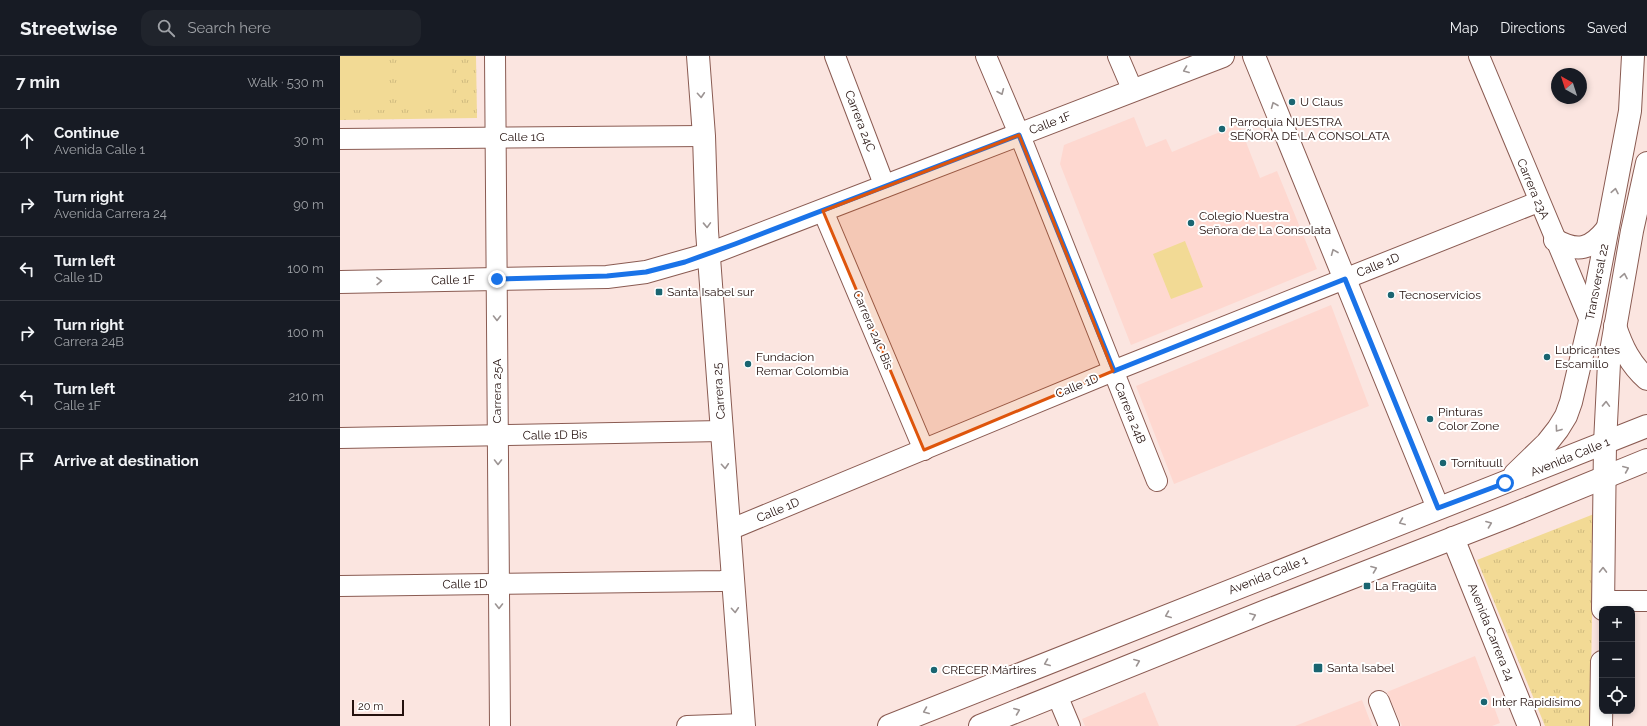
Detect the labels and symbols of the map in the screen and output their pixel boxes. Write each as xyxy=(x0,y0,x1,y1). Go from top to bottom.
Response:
one-way arrow xyxy=(1183,66,1190,74)
north arrow xyxy=(1551,68,1587,104)
street label: Carrera 24C xyxy=(842,88,878,154)
one-way arrow xyxy=(996,88,1004,95)
one-way arrow xyxy=(696,92,705,98)
place label: U Claus xyxy=(1300,95,1343,109)
marker: U Claus xyxy=(1287,97,1297,107)
one-way arrow xyxy=(1271,102,1279,109)
street label: Calle 1F xyxy=(1027,109,1073,137)
place label: Parroquia NUESTRA SEÑORA DE LA CONSOLATA xyxy=(1230,115,1390,143)
marker: Parroquia NUESTRA SEÑORA DE LA CONSOLATA xyxy=(1217,124,1227,134)
street label: Calle 1G xyxy=(499,130,545,144)
street label: Carrera 23A xyxy=(1514,157,1552,221)
one-way arrow xyxy=(1610,188,1618,194)
place label: Colegio Nuestra Señora de La Consolata xyxy=(1199,209,1331,237)
marker: Colegio Nuestra Señora de La Consolata xyxy=(1186,218,1196,228)
one-way arrow xyxy=(703,222,711,228)
street label: Transversal 22 xyxy=(1583,242,1611,322)
one-way arrow xyxy=(1331,248,1339,256)
street label: Calle 1D xyxy=(1354,250,1402,280)
route end xyxy=(488,270,506,288)
one-way arrow xyxy=(1619,272,1628,279)
street label: Calle 1F xyxy=(431,273,475,287)
one-way arrow xyxy=(376,277,382,285)
place label: Santa Isabel sur xyxy=(667,285,755,299)
marker: Santa Isabel sur xyxy=(654,287,664,297)
street label: Carrera 24C Bis xyxy=(850,288,896,372)
place label: Tecnoservicios xyxy=(1399,288,1481,302)
marker: Tecnoservicios xyxy=(1386,290,1396,300)
one-way arrow xyxy=(493,315,501,321)
place label: Lubricantes Escamillo xyxy=(1555,343,1620,371)
place label: Fundacion Remar Colombia xyxy=(756,350,849,378)
marker: Lubricantes Escamillo xyxy=(1542,352,1552,362)
street label: Carrera 25A xyxy=(490,359,504,423)
marker: Fundacion Remar Colombia xyxy=(743,359,753,369)
street label: Carrera 25 xyxy=(710,362,728,420)
street label: Calle 1D xyxy=(1053,371,1101,401)
street label: Carrera 24B xyxy=(1111,380,1149,446)
one-way arrow xyxy=(1602,401,1611,407)
place label: Pinturas Color Zone xyxy=(1438,405,1499,433)
marker: Pinturas Color Zone xyxy=(1425,414,1435,424)
one-way arrow xyxy=(1556,425,1563,432)
street label: Calle 1D Bis xyxy=(523,427,588,443)
street label: Avenida Calle 1 xyxy=(1528,435,1612,479)
place label: Tornituull xyxy=(1451,456,1503,470)
marker: Tornituull xyxy=(1438,458,1448,468)
one-way arrow xyxy=(494,459,502,465)
one-way arrow xyxy=(720,463,729,469)
one-way arrow xyxy=(1622,465,1629,473)
route start xyxy=(1496,474,1514,492)
street label: Calle 1D xyxy=(754,495,802,525)
one-way arrow xyxy=(1399,518,1406,526)
one-way arrow xyxy=(1485,520,1492,528)
street label: Avenida Calle 1 xyxy=(1226,553,1310,597)
one-way arrow xyxy=(1370,565,1377,573)
one-way arrow xyxy=(1599,567,1607,573)
street label: Calle 1D xyxy=(442,577,488,591)
place label: La Fragüita xyxy=(1375,579,1437,593)
marker: La Fragüita xyxy=(1362,581,1372,591)
street label: Avenida Carrera 24 xyxy=(1465,581,1517,683)
one-way arrow xyxy=(495,603,503,609)
one-way arrow xyxy=(731,607,740,613)
one-way arrow xyxy=(1165,611,1172,619)
one-way arrow xyxy=(1248,613,1256,621)
one-way arrow xyxy=(1044,659,1051,667)
one-way arrow xyxy=(1134,659,1141,667)
place label: Santa Isabel xyxy=(1327,661,1395,675)
marker: Santa Isabel xyxy=(1312,662,1324,674)
place label: CRECER Mártires xyxy=(942,663,1037,677)
marker: CRECER Mártires xyxy=(929,665,939,675)
place label: Inter Rapidísimo xyxy=(1492,695,1581,709)
marker: Inter Rapidísimo xyxy=(1479,697,1489,707)
scale bar xyxy=(352,698,404,717)
one-way arrow xyxy=(923,707,930,715)
one-way arrow xyxy=(1013,708,1020,716)

